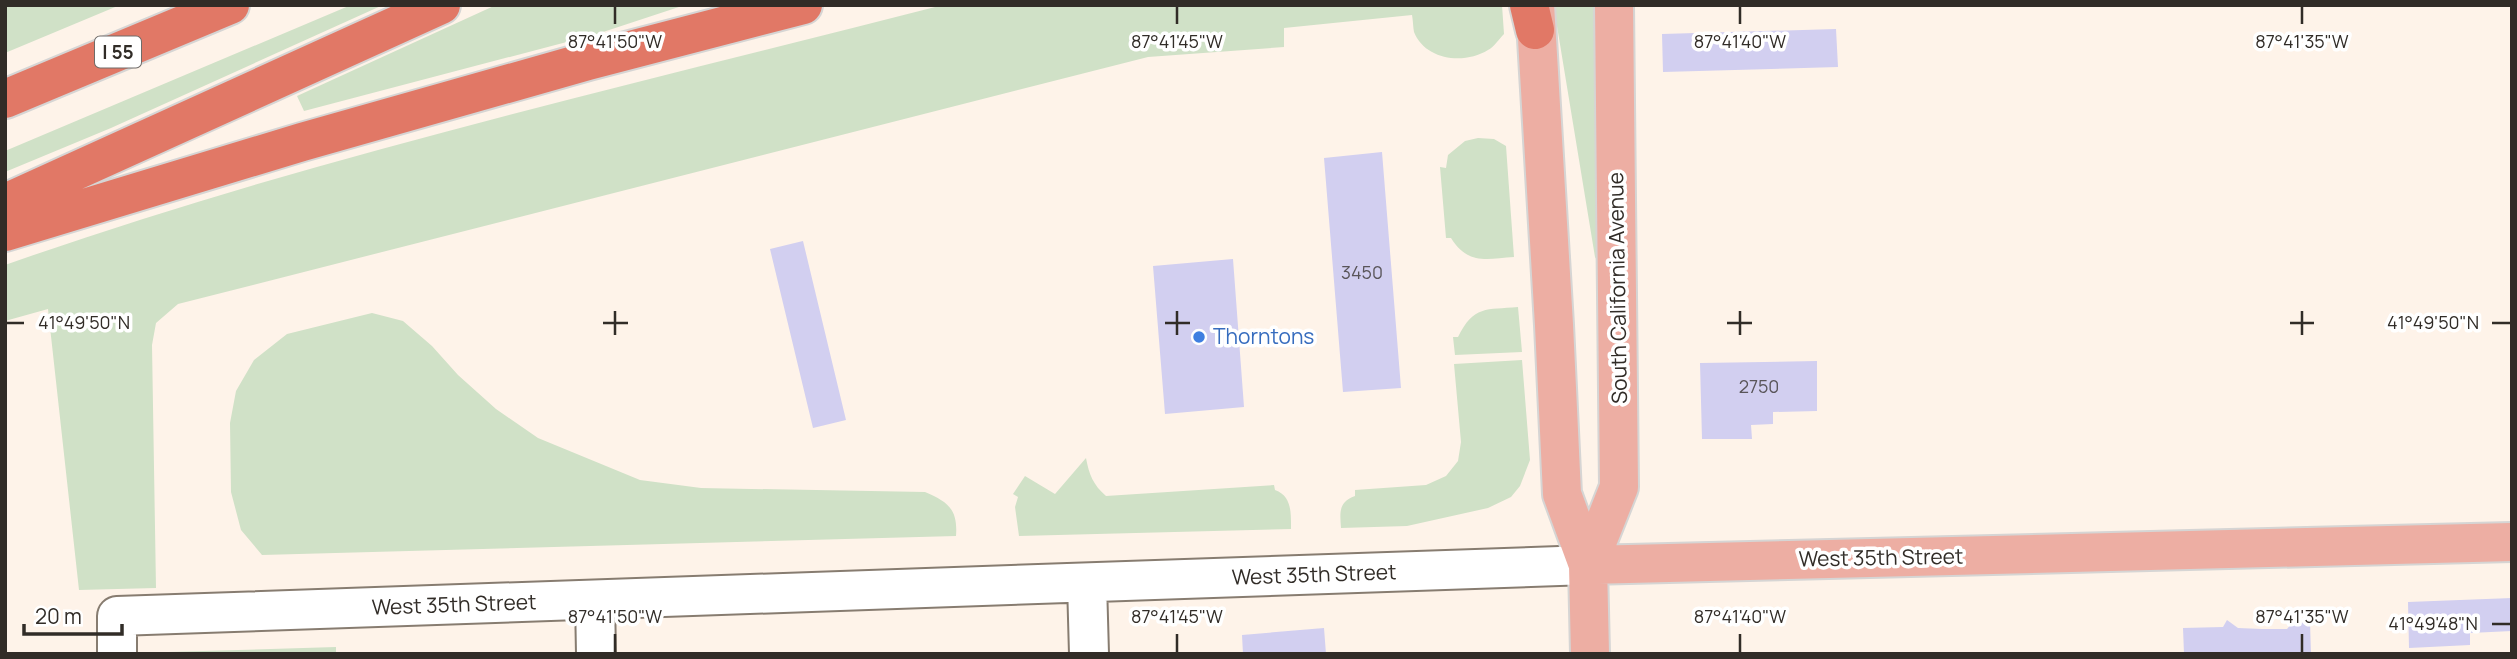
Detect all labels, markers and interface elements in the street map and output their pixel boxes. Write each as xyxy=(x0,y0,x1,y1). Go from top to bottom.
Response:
text: 87°41'50"W xyxy=(568,29,662,53)
text: 87°41'45"W xyxy=(1131,29,1223,53)
text: 87°41'40"W xyxy=(1694,29,1786,53)
text: 87°41'35"W xyxy=(2255,29,2349,53)
road number: I 55 xyxy=(95,36,141,68)
street label: South California Avenue xyxy=(1601,172,1633,404)
house number: 3450 xyxy=(1341,260,1383,284)
text: 41°49'50"N xyxy=(38,310,130,334)
text: 41°49'50"N xyxy=(2387,310,2479,334)
place label: Thorntons xyxy=(1213,322,1314,350)
marker: Thorntons xyxy=(1191,329,1207,345)
house number: 2750 xyxy=(1739,374,1779,398)
street label: West 35th Street xyxy=(1798,542,1964,572)
street label: West 35th Street xyxy=(1231,557,1397,591)
street label: West 35th Street xyxy=(371,587,537,621)
scale bar xyxy=(24,592,122,636)
text: 20 m xyxy=(35,602,82,630)
text: 87°41'50"W xyxy=(568,604,662,628)
text: 87°41'45"W xyxy=(1131,604,1223,628)
text: 87°41'40"W xyxy=(1694,604,1786,628)
text: 87°41'35"W xyxy=(2255,604,2349,628)
text: 41°49'48"N xyxy=(2388,611,2478,635)

